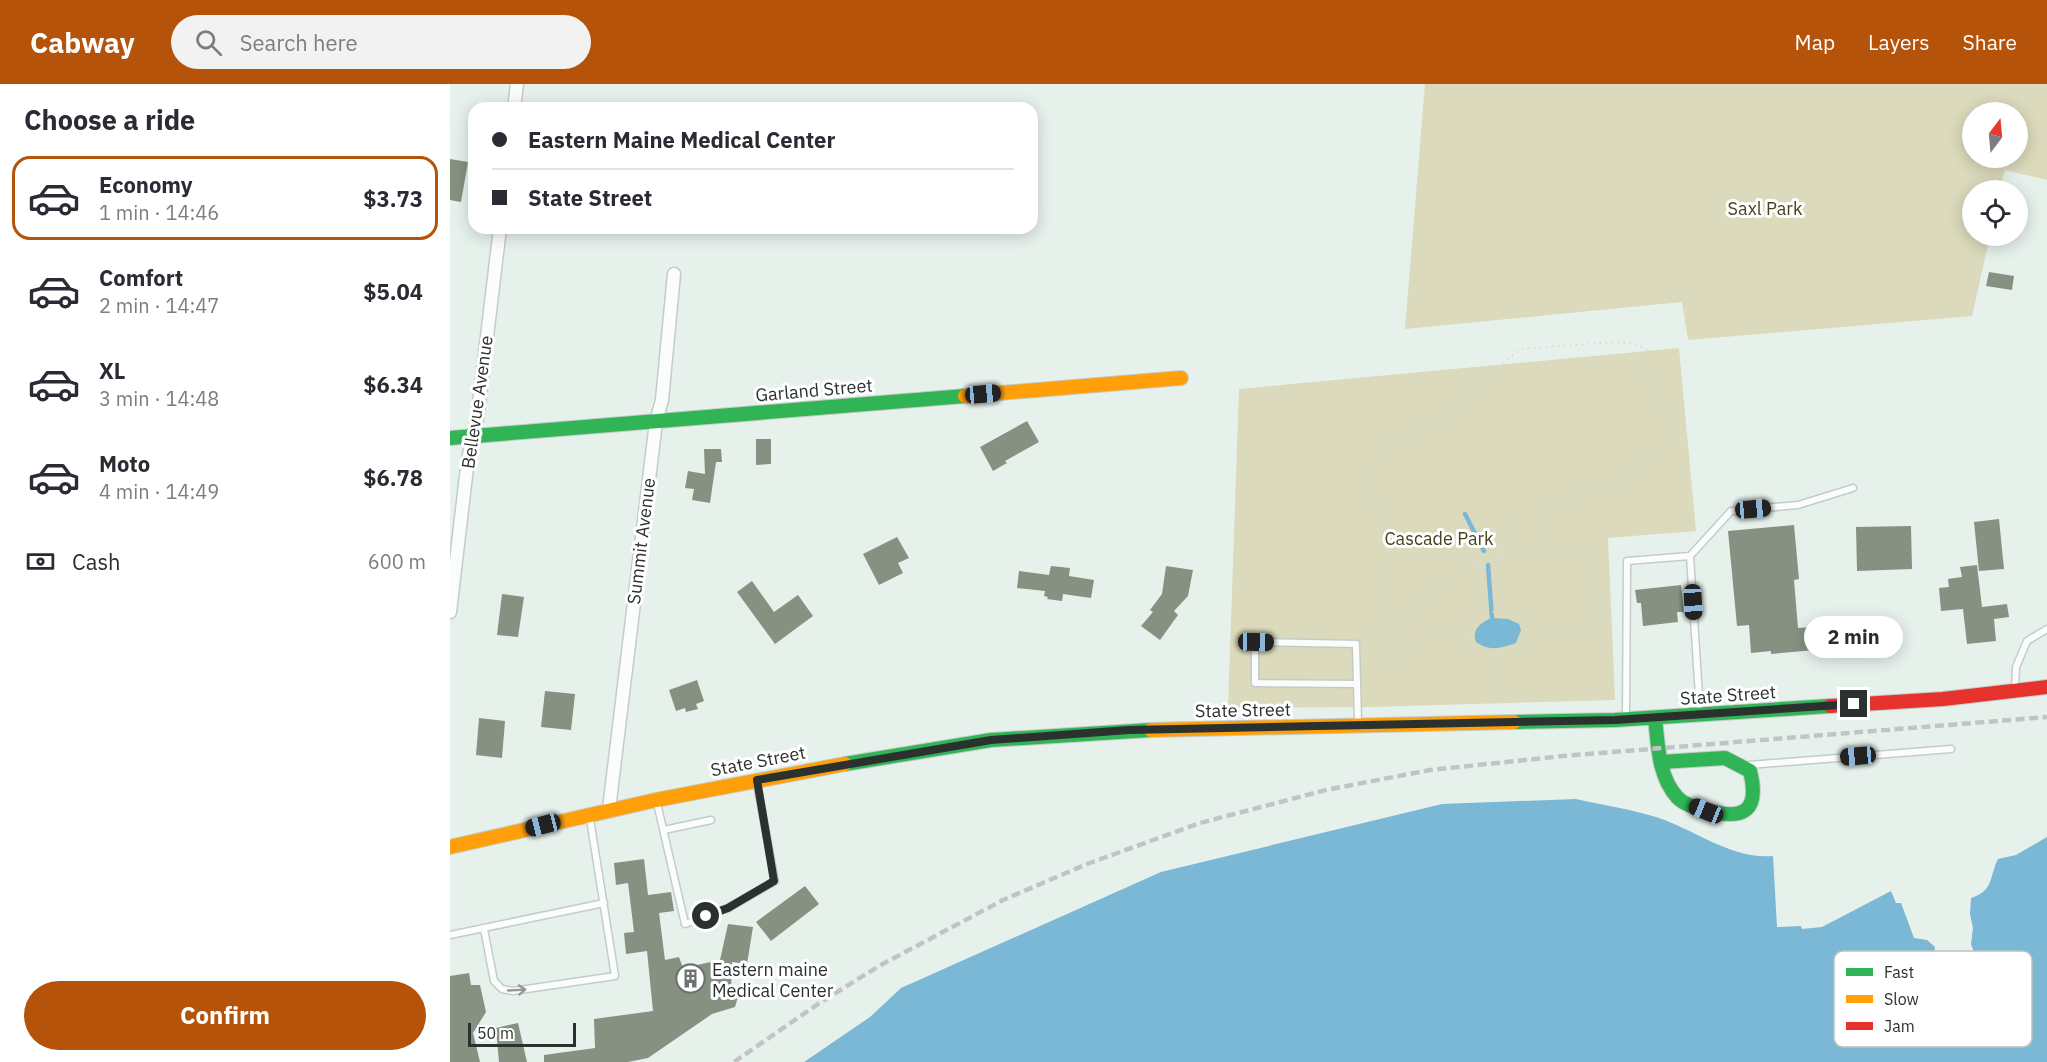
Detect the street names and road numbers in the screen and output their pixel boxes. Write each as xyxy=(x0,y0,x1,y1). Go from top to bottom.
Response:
street label: Bellevue Avenue xyxy=(456,334,498,470)
street label: Garland Street xyxy=(754,373,874,407)
street label: Summit Avenue xyxy=(622,476,660,606)
street label: State Street xyxy=(1679,680,1777,710)
street label: State Street xyxy=(1195,698,1291,722)
street label: State Street xyxy=(709,741,807,781)

